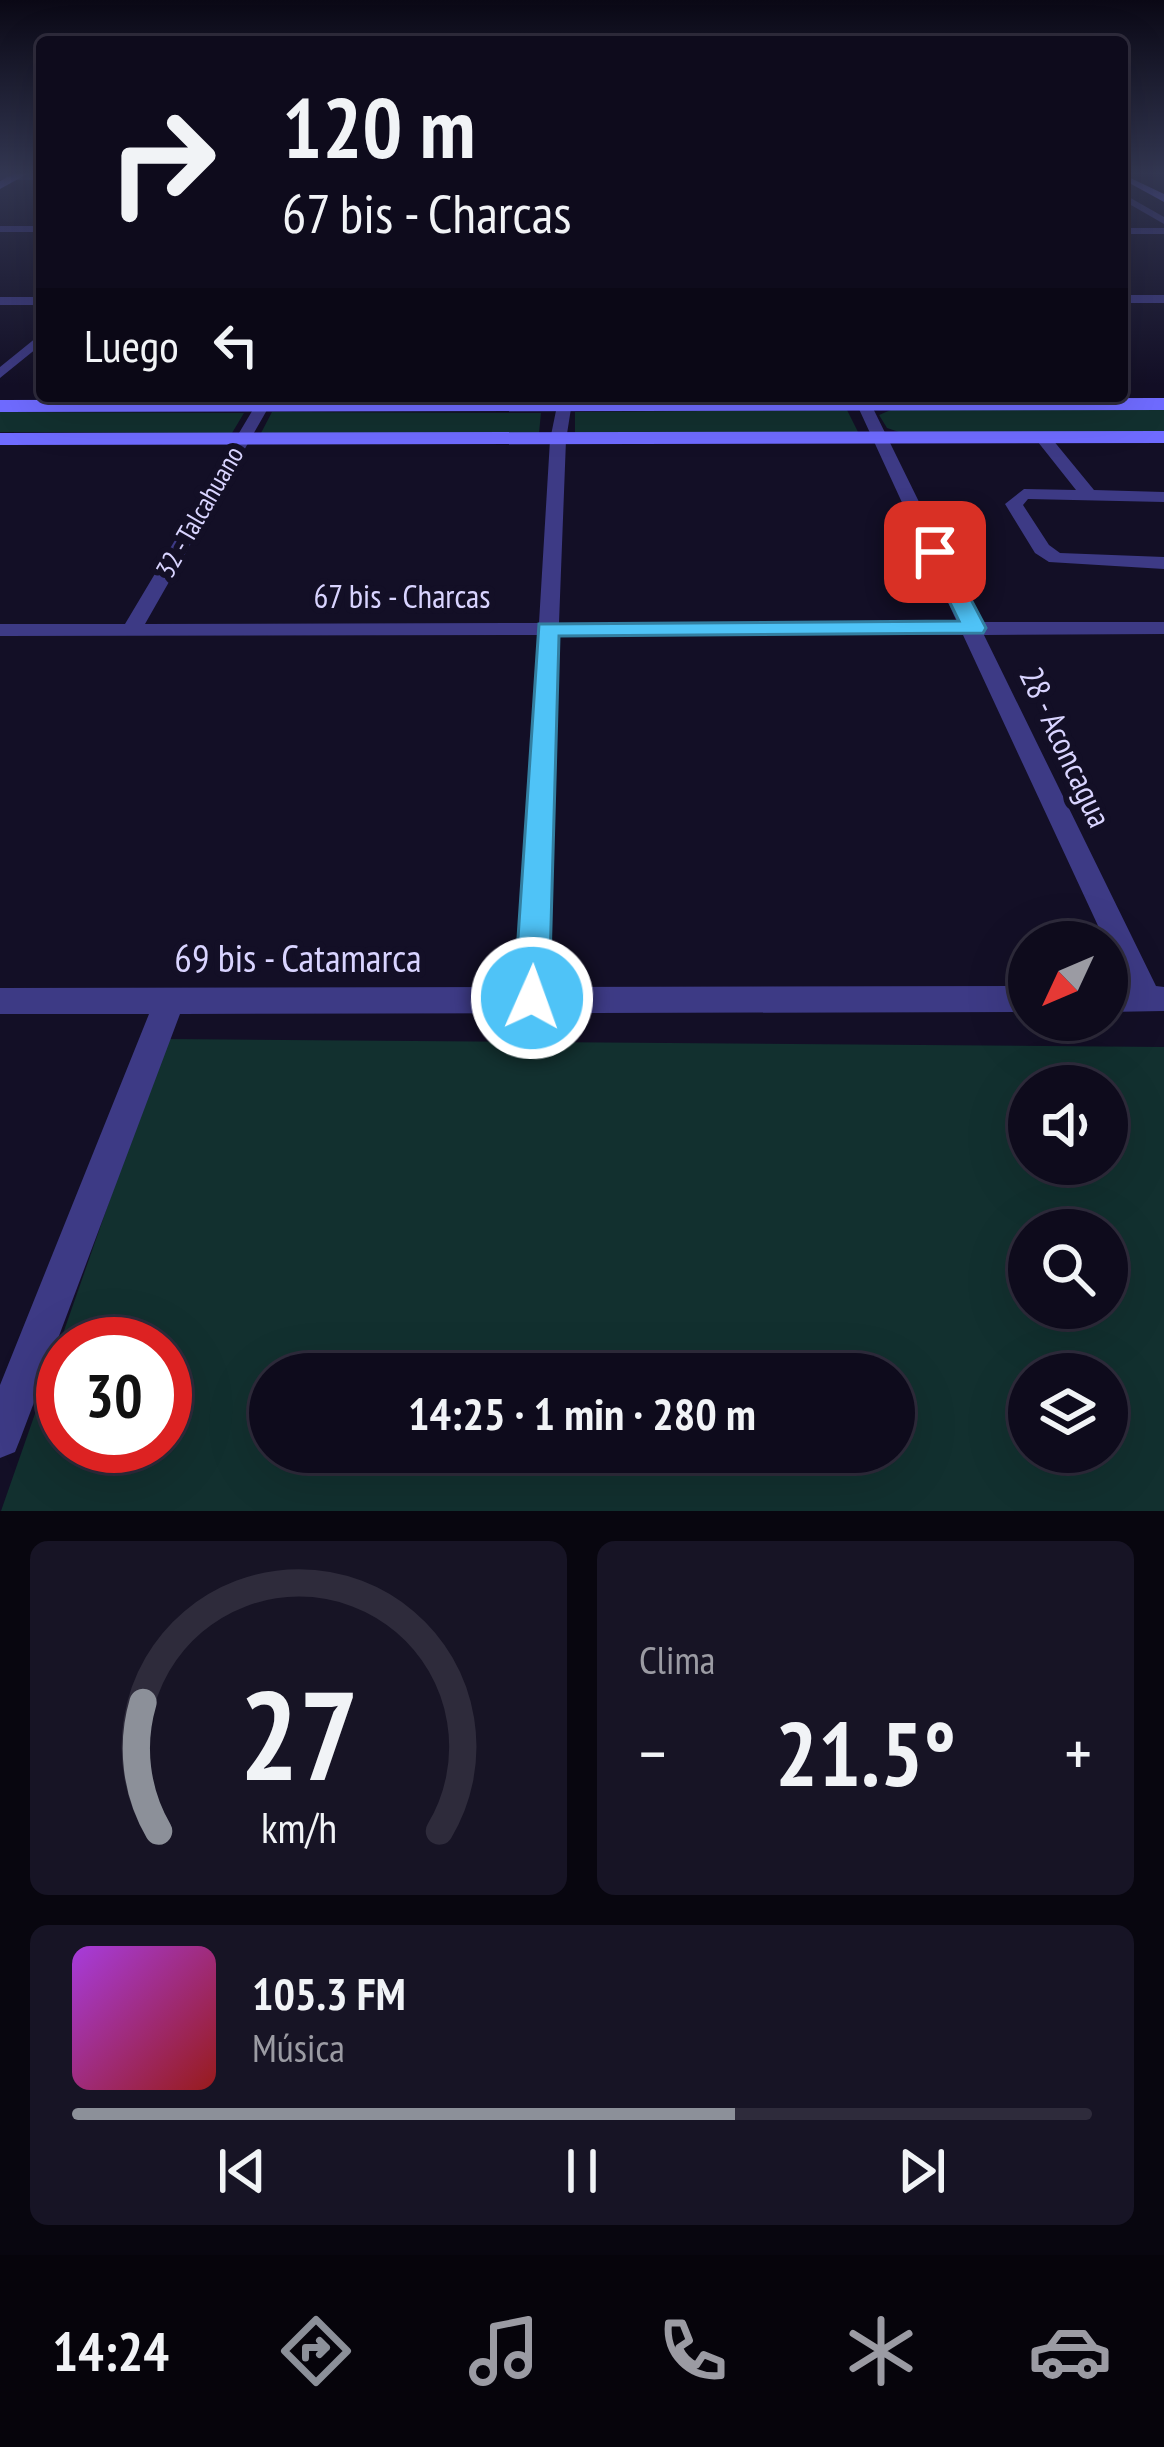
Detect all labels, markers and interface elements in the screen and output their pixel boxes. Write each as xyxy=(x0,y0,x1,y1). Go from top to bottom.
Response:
text: 120 m xyxy=(282,72,475,181)
icon: right xyxy=(84,84,240,240)
text: 67 bis - Charcas xyxy=(282,178,572,248)
icon: left xyxy=(203,312,269,378)
text: Luego xyxy=(84,316,179,374)
street label: 32 - Talcahuano xyxy=(148,440,250,583)
pin xyxy=(884,501,986,603)
icon: arrive xyxy=(902,519,968,585)
street label: 67 bis - Charcas xyxy=(314,574,490,617)
street label: 28 - Aconcagua xyxy=(1011,660,1122,834)
north arrow xyxy=(1008,921,1128,1041)
map controls xyxy=(1008,921,1128,1473)
street label: 69 bis - Catamarca xyxy=(174,932,422,983)
position arrow xyxy=(469,935,595,1061)
button: sound xyxy=(1008,1065,1128,1185)
button: search xyxy=(1008,1209,1128,1329)
speed limit sign: 30 xyxy=(36,1317,192,1473)
button: layers xyxy=(1008,1353,1128,1473)
text: 14:25 · 1 min · 280 m xyxy=(408,1384,756,1442)
text: Clima xyxy=(639,1634,715,1685)
text: 27 xyxy=(239,1653,358,1814)
text: 21.5° xyxy=(775,1694,956,1811)
text: − xyxy=(639,1710,666,1795)
text: + xyxy=(1065,1710,1092,1795)
text: km/h xyxy=(260,1799,337,1855)
text: 105.3 FM xyxy=(252,1964,406,2022)
text: Música xyxy=(252,2022,345,2073)
icon: previous xyxy=(209,2138,275,2204)
icon: pause xyxy=(549,2138,615,2204)
icon: next xyxy=(889,2138,955,2204)
icon: directions xyxy=(274,2309,358,2393)
icon: music xyxy=(462,2309,546,2393)
icon: phone xyxy=(651,2309,735,2393)
icon: climate xyxy=(839,2309,923,2393)
icon: car xyxy=(1028,2309,1112,2393)
text: 14:24 xyxy=(52,2316,169,2386)

